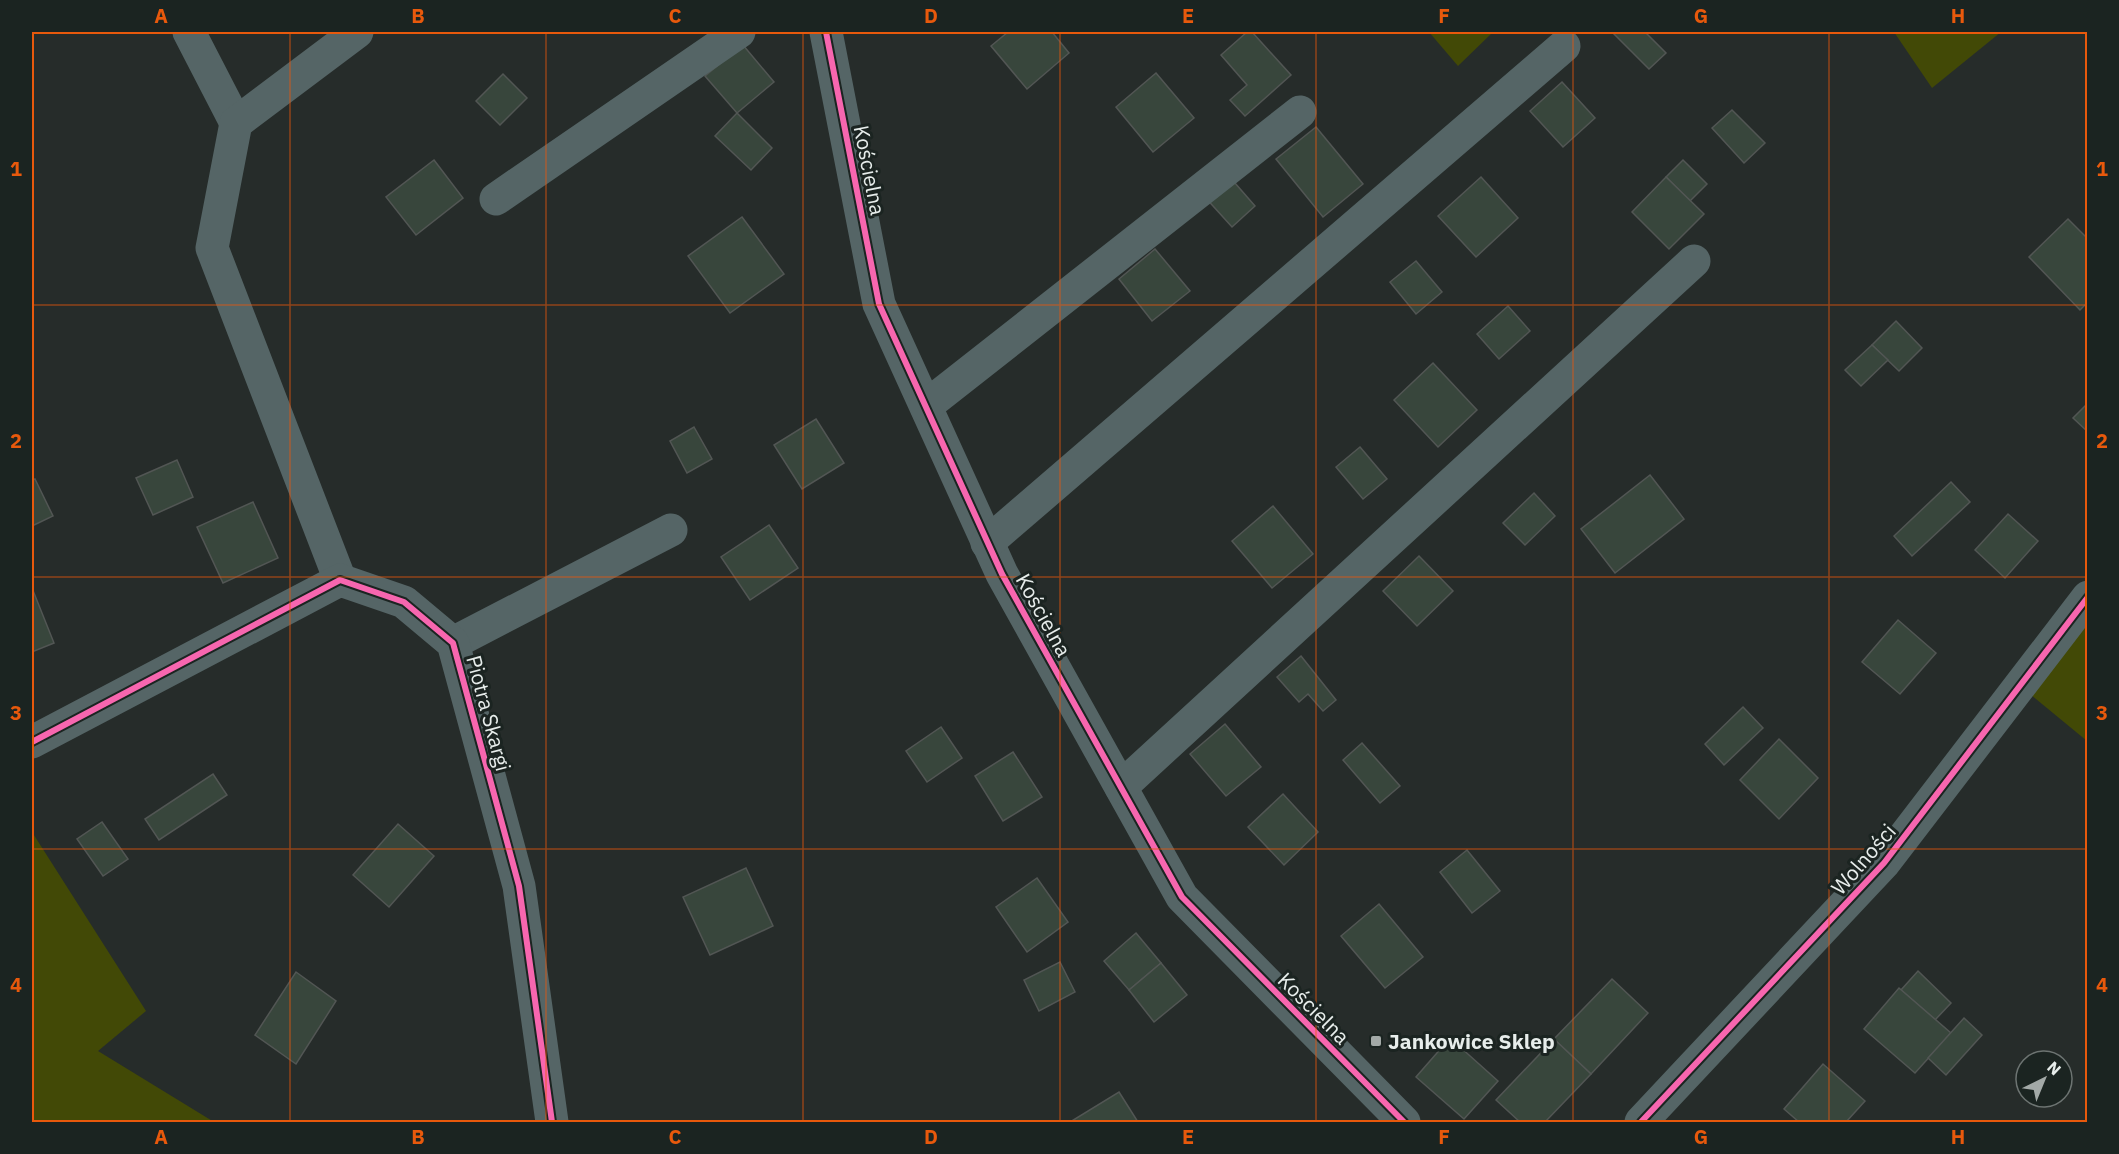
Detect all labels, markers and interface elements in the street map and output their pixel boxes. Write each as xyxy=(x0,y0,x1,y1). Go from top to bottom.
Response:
text: A xyxy=(154,2,168,29)
text: B xyxy=(411,2,425,29)
text: C xyxy=(668,2,682,29)
text: D xyxy=(924,2,938,29)
text: E xyxy=(1182,2,1194,29)
text: F xyxy=(1438,2,1450,29)
text: G xyxy=(1694,2,1708,29)
text: H xyxy=(1951,2,1965,29)
street label: Kościelna xyxy=(848,123,892,217)
text: 1 xyxy=(10,155,22,182)
text: 1 xyxy=(2096,155,2108,182)
text: 2 xyxy=(10,427,22,454)
text: 2 xyxy=(2096,427,2108,454)
street label: Kościelna xyxy=(1010,568,1078,662)
street label: Piotra Skargi xyxy=(460,652,518,774)
text: 3 xyxy=(10,699,22,726)
text: 3 xyxy=(2096,699,2108,726)
street label: Wolności xyxy=(1824,818,1902,900)
street label: Kościelna xyxy=(1272,966,1356,1050)
text: 4 xyxy=(10,971,22,998)
text: 4 xyxy=(2096,971,2108,998)
place label: Jankowice Sklep xyxy=(1388,1027,1555,1055)
marker: Jankowice Sklep xyxy=(1369,1034,1383,1048)
north arrow xyxy=(2014,1049,2074,1109)
text: N xyxy=(2043,1057,2065,1079)
text: A xyxy=(154,1123,168,1150)
text: B xyxy=(411,1123,425,1150)
text: C xyxy=(668,1123,682,1150)
text: D xyxy=(924,1123,938,1150)
text: E xyxy=(1182,1123,1194,1150)
text: F xyxy=(1438,1123,1450,1150)
text: G xyxy=(1694,1123,1708,1150)
text: H xyxy=(1951,1123,1965,1150)

